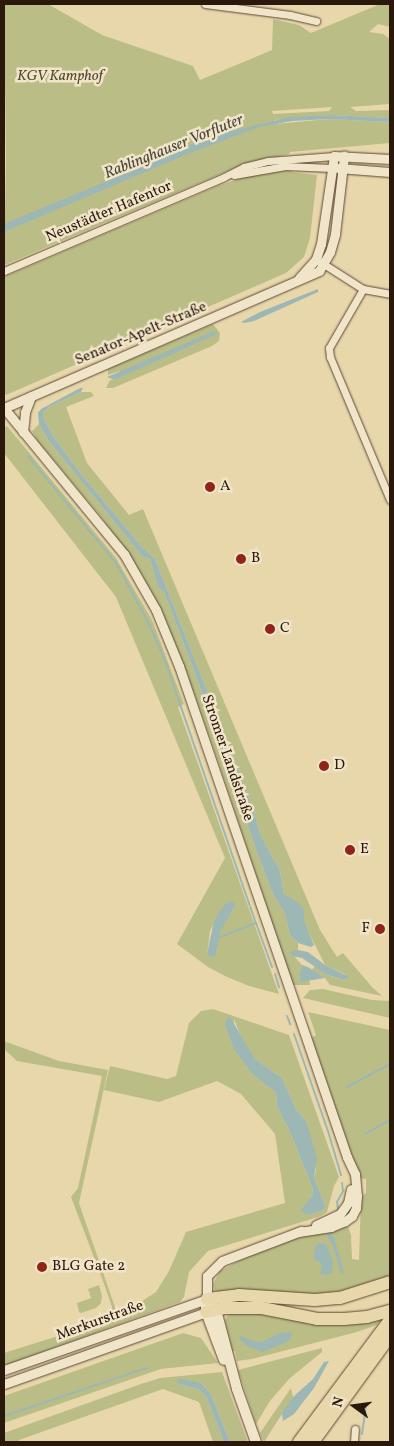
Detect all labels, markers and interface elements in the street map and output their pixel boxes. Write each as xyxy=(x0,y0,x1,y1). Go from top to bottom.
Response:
park label: KGV Kamphof xyxy=(17,68,103,86)
water label: Rablinghauser Vorfluter xyxy=(102,110,246,184)
street label: Neustädter Hafentor xyxy=(43,177,175,247)
street label: Senator-Apelt-Straße xyxy=(73,298,209,370)
place label: A xyxy=(220,478,231,496)
marker: A xyxy=(204,481,216,493)
place label: B xyxy=(251,550,260,568)
marker: B xyxy=(235,553,247,565)
place label: C xyxy=(280,620,290,638)
marker: C xyxy=(264,623,276,635)
street label: Stromer Landstraße xyxy=(197,693,257,823)
place label: D xyxy=(334,757,345,775)
marker: D xyxy=(318,760,330,772)
place label: E xyxy=(360,841,369,859)
marker: E xyxy=(344,844,356,856)
place label: F xyxy=(362,920,370,938)
marker: F xyxy=(374,923,386,935)
place label: BLG Gate 2 xyxy=(52,1258,125,1276)
marker: BLG Gate 2 xyxy=(36,1261,48,1273)
street label: Merkurstraße xyxy=(54,1297,146,1345)
north arrow xyxy=(329,1381,379,1431)
text: N xyxy=(329,1395,349,1409)

